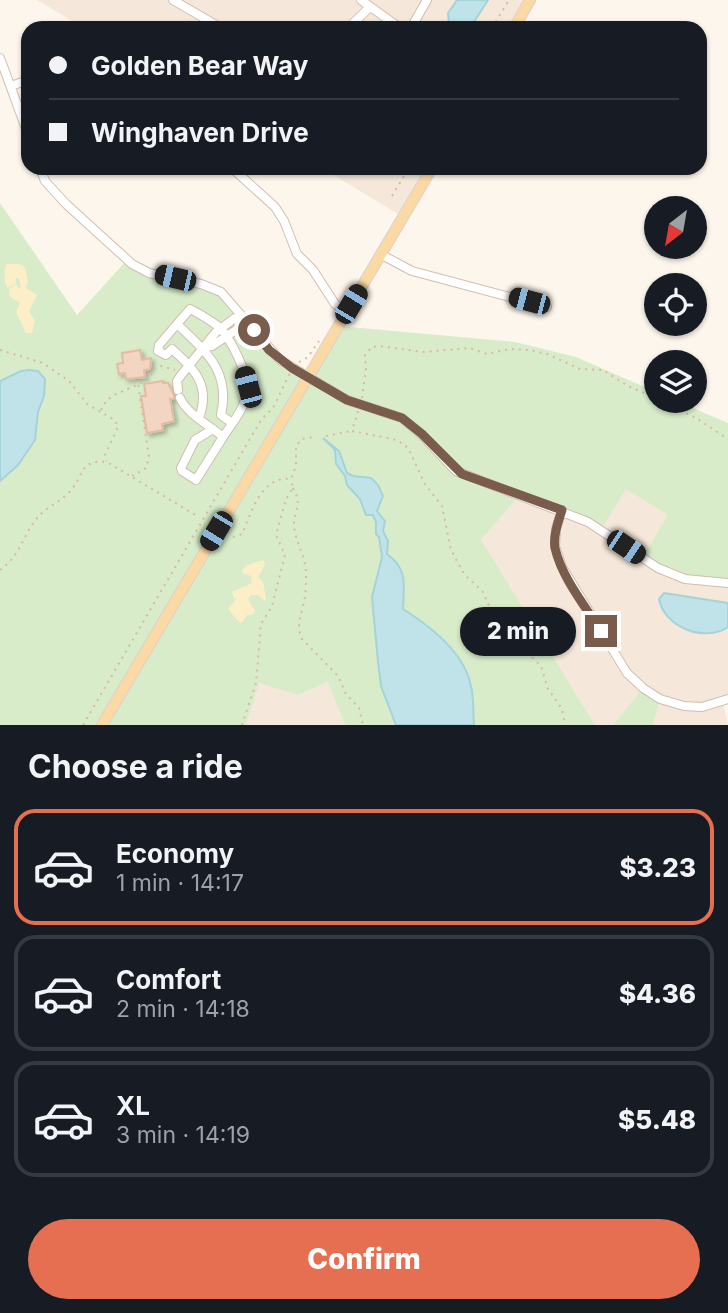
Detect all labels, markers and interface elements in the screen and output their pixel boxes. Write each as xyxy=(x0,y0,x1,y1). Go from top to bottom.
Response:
text: Golden Bear Way xyxy=(91,50,308,81)
text: Winghaven Drive xyxy=(91,117,309,148)
north arrow xyxy=(644,196,707,259)
map controls xyxy=(644,196,707,413)
car xyxy=(153,263,198,293)
button: locate xyxy=(644,273,707,336)
car xyxy=(332,281,371,327)
car xyxy=(506,285,553,317)
route start xyxy=(238,314,270,346)
button: layers xyxy=(644,350,707,413)
car xyxy=(233,364,264,410)
car xyxy=(197,508,236,554)
car xyxy=(603,527,650,567)
callout: 2 min xyxy=(461,606,576,656)
route end xyxy=(585,615,617,647)
text: 2 min xyxy=(487,617,549,645)
text: Choose a ride xyxy=(28,747,243,786)
icon: car xyxy=(32,836,95,899)
text: Economy xyxy=(116,838,234,869)
text: $3.23 xyxy=(619,852,696,883)
text: 1 min · 14:17 xyxy=(116,869,244,897)
icon: car xyxy=(32,962,95,1025)
text: Comfort xyxy=(116,964,221,995)
text: $4.36 xyxy=(619,978,696,1009)
text: 2 min · 14:18 xyxy=(116,995,250,1023)
icon: car xyxy=(32,1088,95,1151)
text: XL xyxy=(116,1090,150,1121)
text: $5.48 xyxy=(618,1104,696,1135)
text: 3 min · 14:19 xyxy=(116,1121,250,1149)
button: Confirm xyxy=(28,1219,700,1299)

